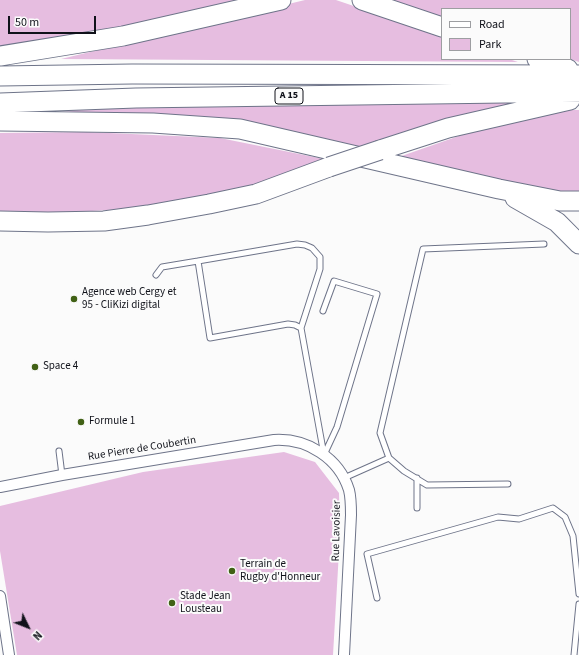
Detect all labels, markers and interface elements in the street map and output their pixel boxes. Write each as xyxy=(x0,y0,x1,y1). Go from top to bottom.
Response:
scale bar xyxy=(10,8,98,34)
legend xyxy=(441,8,571,60)
text: 50 m xyxy=(15,14,39,31)
text: Road xyxy=(479,16,505,33)
text: Park xyxy=(479,36,501,53)
road number: A 15 xyxy=(275,88,303,104)
place label: Agence web Cergy et 95 - CliKizi digital xyxy=(82,286,176,312)
marker: Agence web Cergy et 95 - CliKizi digital xyxy=(69,294,79,304)
place label: Space 4 xyxy=(43,360,78,374)
marker: Space 4 xyxy=(30,362,40,372)
place label: Formule 1 xyxy=(89,415,135,429)
marker: Formule 1 xyxy=(76,417,86,427)
street label: Rue Pierre de Coubertin xyxy=(87,434,197,464)
street label: Rue Lavoisier xyxy=(330,500,344,562)
place label: Terrain de Rugby d'Honneur xyxy=(240,558,320,584)
marker: Terrain de Rugby d'Honneur xyxy=(227,566,237,576)
place label: Stade Jean Lousteau xyxy=(180,590,231,616)
marker: Stade Jean Lousteau xyxy=(167,598,177,608)
north arrow xyxy=(8,607,48,647)
text: N xyxy=(29,628,45,643)

